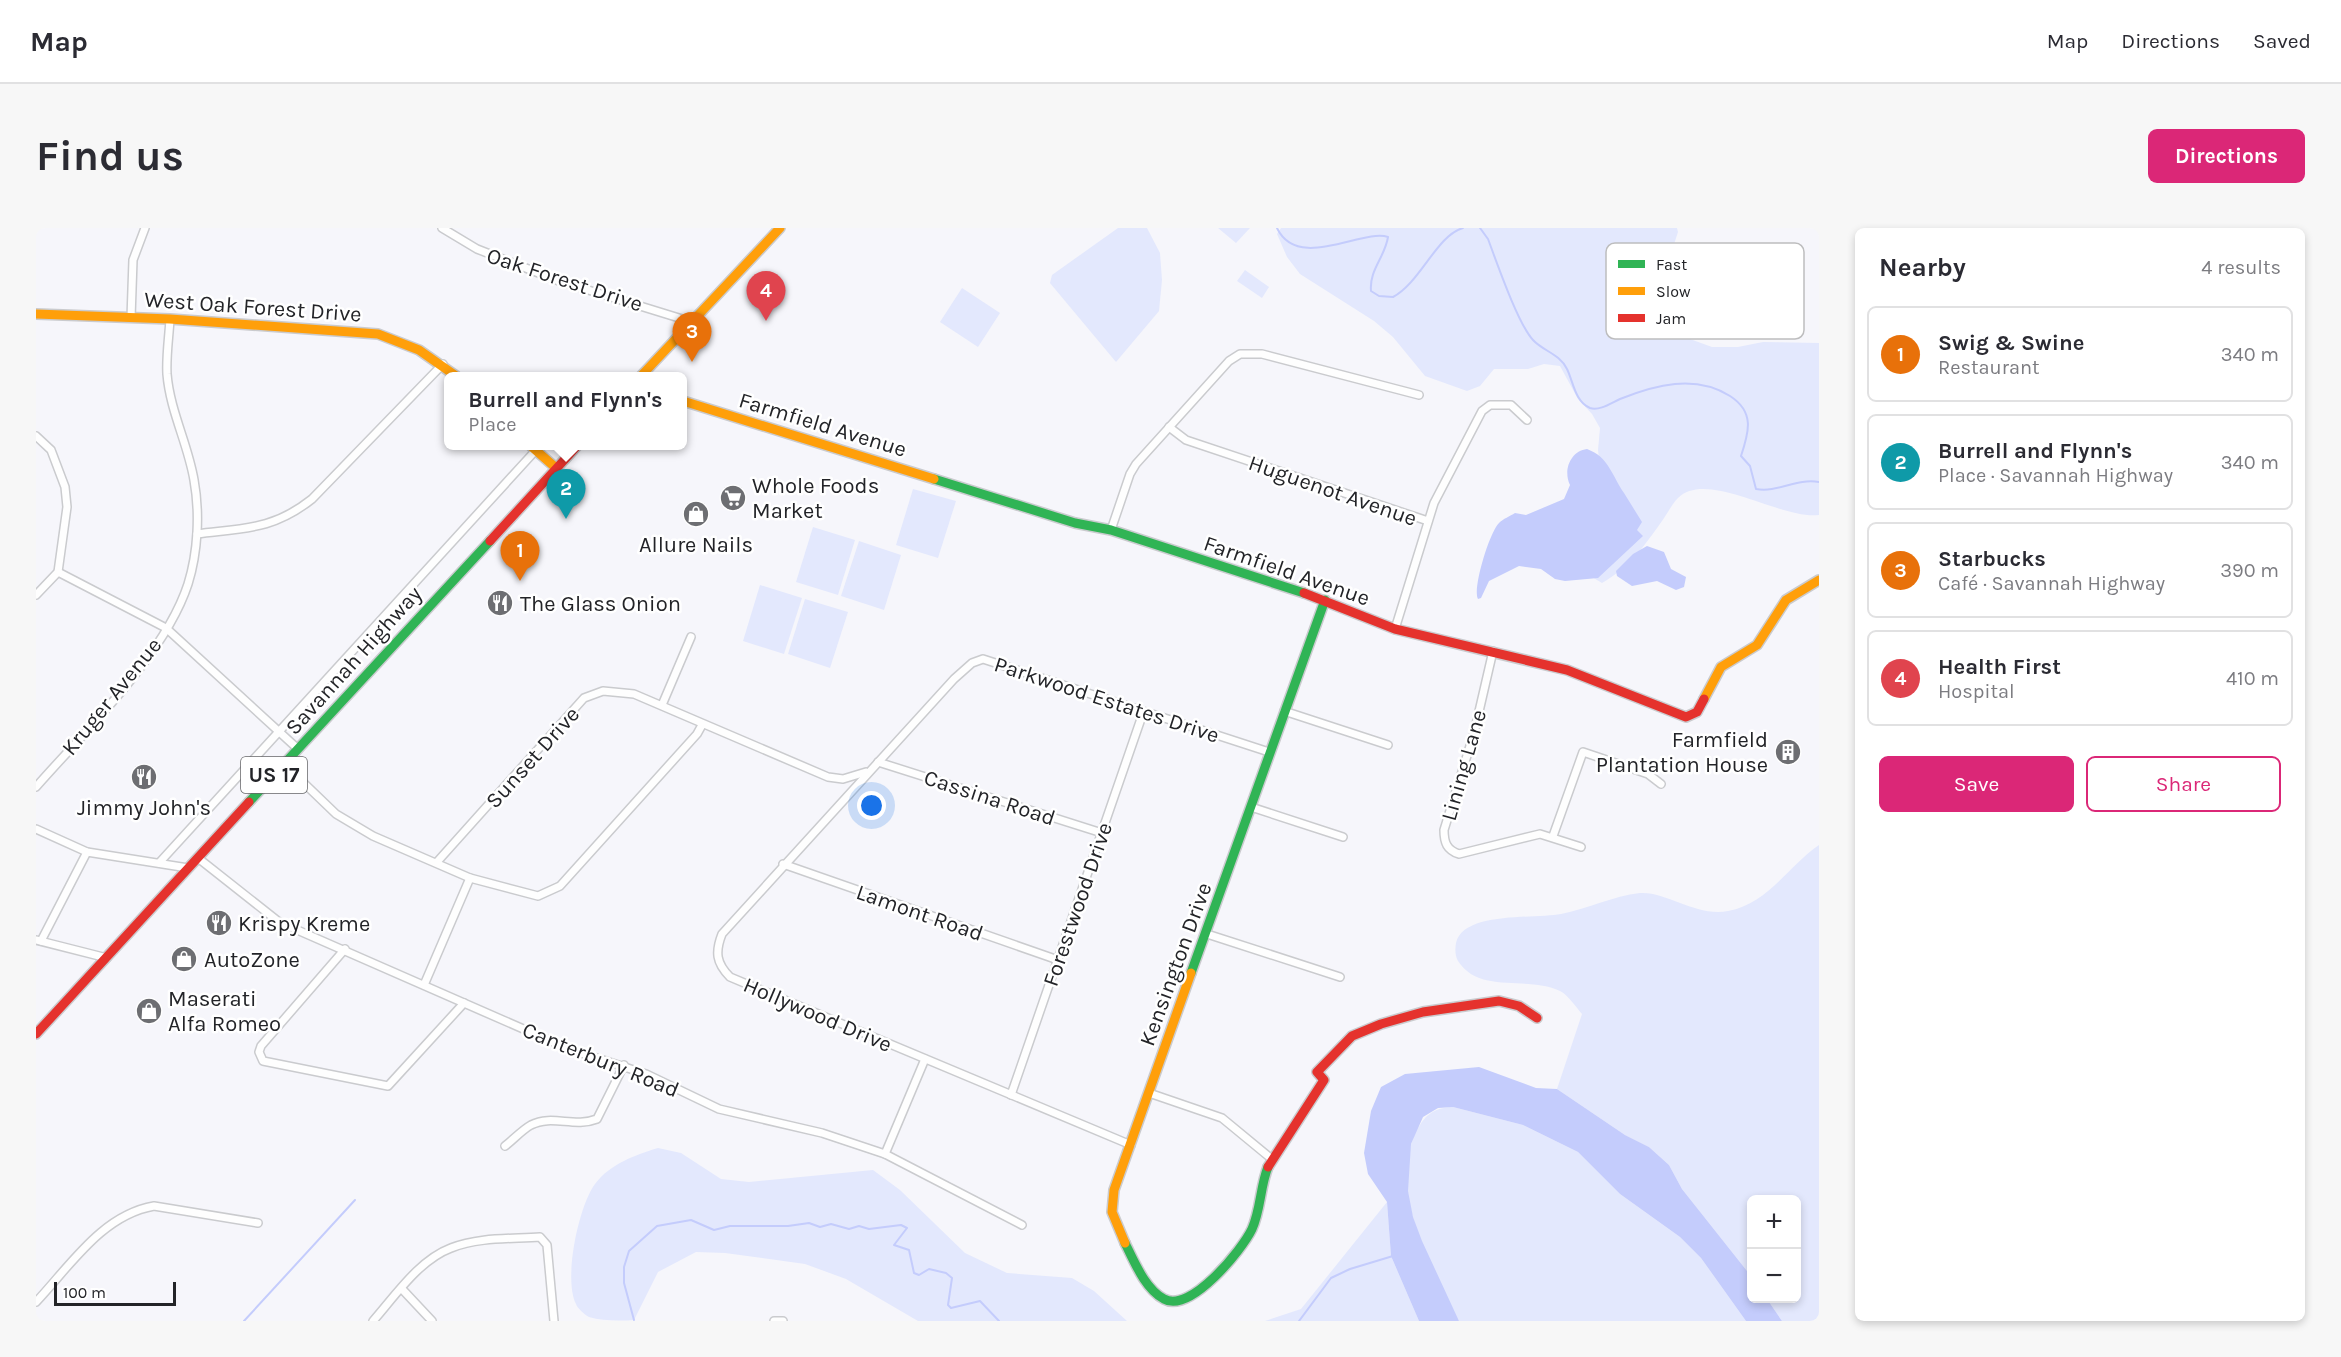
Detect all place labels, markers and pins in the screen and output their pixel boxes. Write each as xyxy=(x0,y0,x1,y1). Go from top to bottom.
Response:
pin: 4 xyxy=(746,272,786,321)
pin: 3 xyxy=(672,312,712,362)
pin: 2 xyxy=(546,470,586,519)
place label: Whole Foods Market xyxy=(752,473,879,524)
supermarket icon: Whole Foods Market xyxy=(718,483,748,513)
shop icon: Allure Nails xyxy=(681,499,711,529)
pin: 1 xyxy=(500,532,540,581)
place label: Allure Nails xyxy=(639,532,753,558)
restaurant icon: The Glass Onion xyxy=(485,588,515,618)
place label: The Glass Onion xyxy=(520,591,681,617)
place label: Farmfield Plantation House xyxy=(1596,727,1768,778)
building icon: Farmfield Plantation House xyxy=(1773,737,1803,767)
restaurant icon: Jimmy John's xyxy=(129,762,159,792)
place label: Jimmy John's xyxy=(77,795,211,821)
restaurant icon: Krispy Kreme xyxy=(204,908,234,938)
place label: Krispy Kreme xyxy=(238,911,370,937)
shop icon: AutoZone xyxy=(169,944,199,974)
place label: AutoZone xyxy=(204,947,300,973)
place label: Maserati Alfa Romeo xyxy=(168,986,281,1037)
shop icon: Maserati Alfa Romeo xyxy=(134,996,164,1026)

